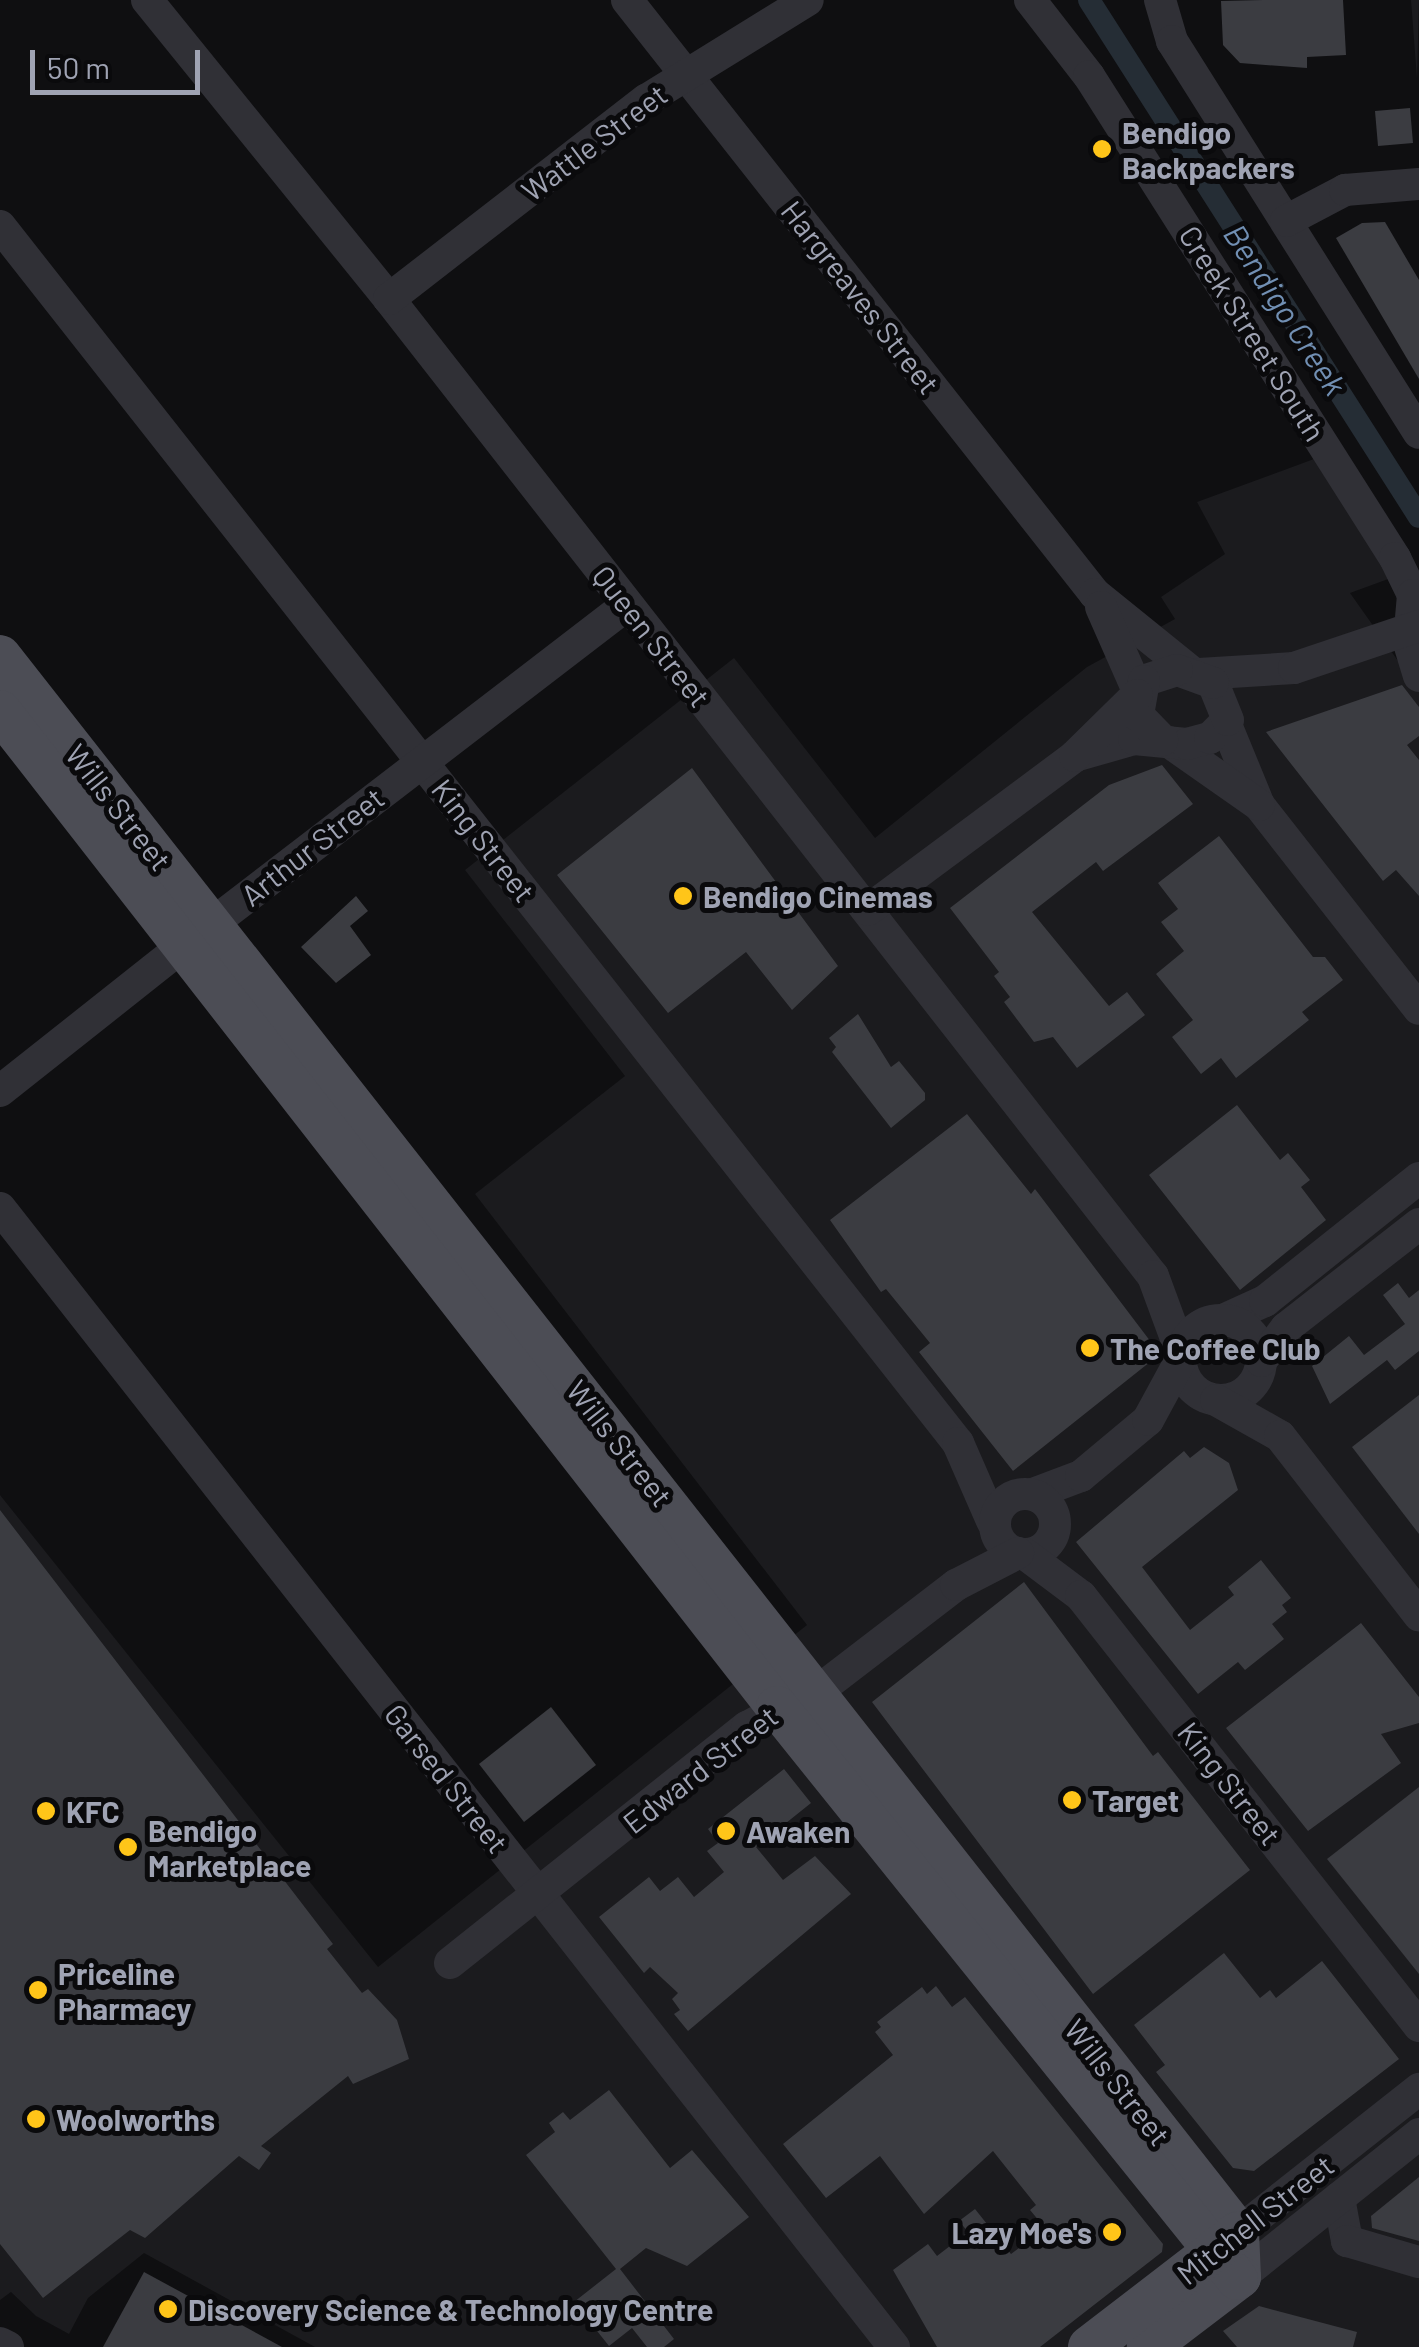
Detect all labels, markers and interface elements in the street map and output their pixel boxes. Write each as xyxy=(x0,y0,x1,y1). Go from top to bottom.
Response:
scale bar xyxy=(35,30,205,92)
text: 50 m xyxy=(47,49,110,85)
street label: Wattle Street xyxy=(514,76,674,208)
place label: Bendigo Backpackers xyxy=(1122,114,1295,184)
marker: Bendigo Backpackers xyxy=(1091,138,1113,160)
street label: Hargreaves Street xyxy=(774,193,948,401)
water label: Bendigo Creek xyxy=(1217,216,1355,402)
street label: Creek Street South xyxy=(1172,219,1334,447)
street label: Queen Street xyxy=(586,558,718,714)
street label: Wills Street xyxy=(59,737,179,877)
street label: King Street xyxy=(425,771,543,909)
street label: Arthur Street xyxy=(233,779,391,913)
place label: Bendigo Cinemas xyxy=(703,878,933,914)
marker: Bendigo Cinemas xyxy=(672,885,694,907)
place label: The Coffee Club xyxy=(1110,1330,1321,1366)
marker: The Coffee Club xyxy=(1079,1337,1101,1359)
street label: Wills Street xyxy=(560,1373,680,1513)
street label: Garsed Street xyxy=(378,1696,516,1860)
street label: Edward Street xyxy=(616,1697,784,1841)
street label: King Street xyxy=(1171,1714,1289,1852)
place label: Target xyxy=(1092,1782,1179,1818)
marker: Target xyxy=(1061,1789,1083,1811)
place label: KFC xyxy=(66,1793,120,1829)
marker: KFC xyxy=(35,1800,57,1822)
place label: Bendigo Marketplace xyxy=(148,1812,311,1882)
place label: Awaken xyxy=(746,1813,850,1849)
marker: Awaken xyxy=(715,1820,737,1842)
marker: Bendigo Marketplace xyxy=(117,1836,139,1858)
place label: Priceline Pharmacy xyxy=(58,1955,191,2026)
marker: Priceline Pharmacy xyxy=(27,1979,49,2001)
street label: Wills Street xyxy=(1058,2012,1178,2152)
place label: Woolworths xyxy=(56,2101,215,2137)
marker: Woolworths xyxy=(25,2108,47,2130)
street label: Mitchell Street xyxy=(1170,2147,1340,2291)
place label: Lazy Moe's xyxy=(951,2214,1092,2250)
marker: Lazy Moe's xyxy=(1101,2221,1123,2243)
place label: Discovery Science & Technology Centre xyxy=(188,2291,713,2327)
marker: Discovery Science & Technology Centre xyxy=(157,2298,179,2320)

